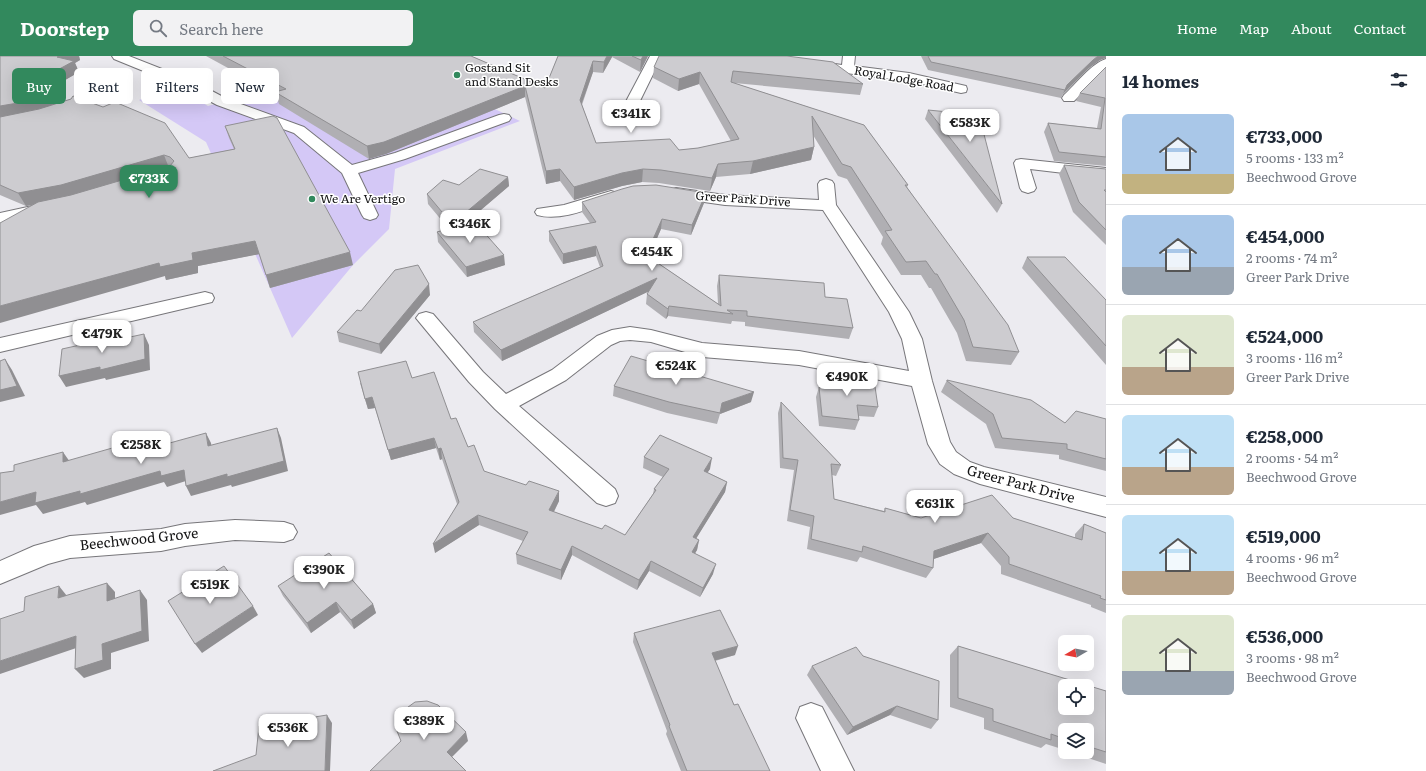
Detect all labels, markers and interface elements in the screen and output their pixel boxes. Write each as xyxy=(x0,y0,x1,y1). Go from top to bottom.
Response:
search box xyxy=(133,10,413,46)
text: Doorstep xyxy=(20,14,109,42)
icon: search xyxy=(147,17,169,39)
text: Search here xyxy=(179,17,263,40)
text: Home xyxy=(1177,18,1217,38)
text: Map xyxy=(1239,18,1269,38)
text: About xyxy=(1291,18,1332,38)
text: Contact xyxy=(1354,18,1406,38)
place label: Gostand Sit and Stand Desks xyxy=(465,58,559,90)
street label: Royal Lodge Road xyxy=(853,60,956,96)
chip: Buy xyxy=(12,68,66,104)
chip: Rent xyxy=(74,68,133,104)
chip: Filters xyxy=(141,68,213,104)
chip: New xyxy=(221,68,279,104)
text: 14 homes xyxy=(1122,68,1199,93)
icon: filters xyxy=(1388,69,1410,91)
marker: Gostand Sit and Stand Desks xyxy=(452,70,462,80)
pin: €341K xyxy=(603,100,659,134)
text: €341K xyxy=(611,103,651,122)
pin: €583K xyxy=(942,109,998,143)
text: €583K xyxy=(949,112,991,131)
text: €733,000 xyxy=(1246,123,1323,148)
icon: home xyxy=(1154,130,1202,178)
text: 5 rooms · 133 m² xyxy=(1246,148,1344,167)
pin: €733K xyxy=(121,165,177,199)
text: Beechwood Grove xyxy=(1246,167,1357,186)
text: €733K xyxy=(129,168,169,187)
street label: Greer Park Drive xyxy=(695,186,791,210)
place label: We Are Vertigo xyxy=(320,189,405,207)
marker: We Are Vertigo xyxy=(307,194,317,204)
pin: €346K xyxy=(442,210,498,244)
text: €346K xyxy=(449,213,491,232)
text: €454,000 xyxy=(1246,223,1325,248)
icon: home xyxy=(1154,231,1202,279)
pin: €454K xyxy=(624,238,680,272)
text: €454K xyxy=(631,241,673,260)
text: 2 rooms · 74 m² xyxy=(1246,248,1337,267)
text: Greer Park Drive xyxy=(1246,267,1349,286)
pin: €479K xyxy=(74,320,130,354)
text: €479K xyxy=(81,323,123,342)
text: €524,000 xyxy=(1246,323,1323,348)
icon: home xyxy=(1154,331,1202,379)
text: 3 rooms · 116 m² xyxy=(1246,348,1343,367)
pin: €524K xyxy=(648,352,704,386)
text: €524K xyxy=(655,355,697,374)
pin: €490K xyxy=(819,363,875,397)
text: €490K xyxy=(826,366,868,385)
text: Greer Park Drive xyxy=(1246,367,1349,386)
text: €258,000 xyxy=(1246,423,1323,448)
pin: €258K xyxy=(113,431,169,465)
icon: home xyxy=(1154,431,1202,479)
text: €258K xyxy=(121,434,161,453)
text: 2 rooms · 54 m² xyxy=(1246,448,1338,467)
street label: Greer Park Drive xyxy=(965,459,1078,507)
text: Beechwood Grove xyxy=(1246,467,1357,486)
pin: €631K xyxy=(907,490,963,524)
text: €631K xyxy=(915,493,955,512)
street label: Beechwood Grove xyxy=(79,522,199,554)
text: €519,000 xyxy=(1246,523,1321,548)
icon: home xyxy=(1154,531,1202,579)
text: 4 rooms · 96 m² xyxy=(1246,548,1339,567)
pin: €390K xyxy=(296,556,352,590)
text: €390K xyxy=(303,559,345,578)
text: Beechwood Grove xyxy=(1246,567,1357,586)
pin: €519K xyxy=(182,571,238,605)
text: €519K xyxy=(190,574,230,593)
text: €536,000 xyxy=(1246,623,1323,648)
icon: home xyxy=(1154,631,1202,679)
north arrow xyxy=(1058,635,1094,671)
map controls xyxy=(1058,635,1094,759)
text: 3 rooms · 98 m² xyxy=(1246,648,1339,667)
text: Beechwood Grove xyxy=(1246,667,1357,686)
button: locate xyxy=(1058,679,1094,715)
pin: €389K xyxy=(396,707,452,741)
text: €389K xyxy=(403,710,445,729)
pin: €536K xyxy=(260,714,316,748)
text: €536K xyxy=(267,717,309,736)
button: layers xyxy=(1058,723,1094,759)

